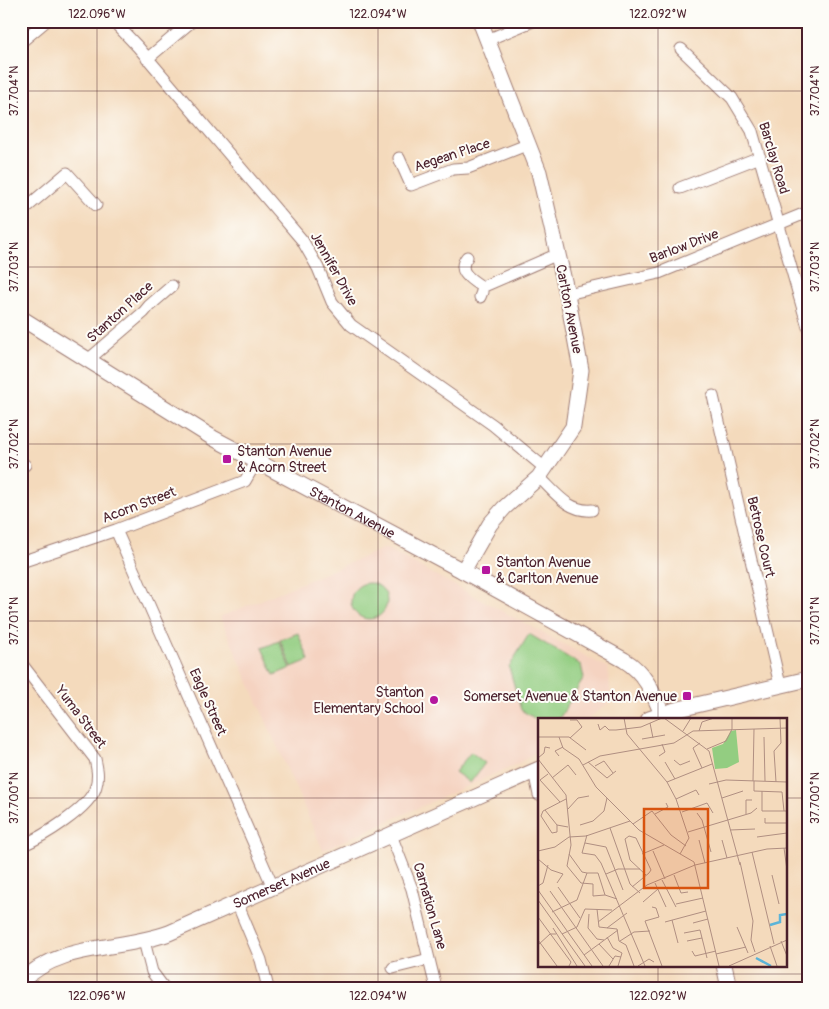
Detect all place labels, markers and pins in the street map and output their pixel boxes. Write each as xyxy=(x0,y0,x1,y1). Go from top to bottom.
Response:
place label: Stanton Avenue & Acorn Street xyxy=(237,443,332,476)
marker: Stanton Avenue & Acorn Street xyxy=(221,453,233,465)
place label: Stanton Avenue & Carlton Avenue xyxy=(496,554,598,587)
marker: Stanton Avenue & Carlton Avenue xyxy=(480,564,492,576)
place label: Stanton Elementary School xyxy=(313,684,424,717)
place label: Somerset Avenue & Stanton Avenue xyxy=(463,688,677,705)
marker: Somerset Avenue & Stanton Avenue xyxy=(681,690,693,702)
marker: Stanton Elementary School xyxy=(428,694,440,706)

